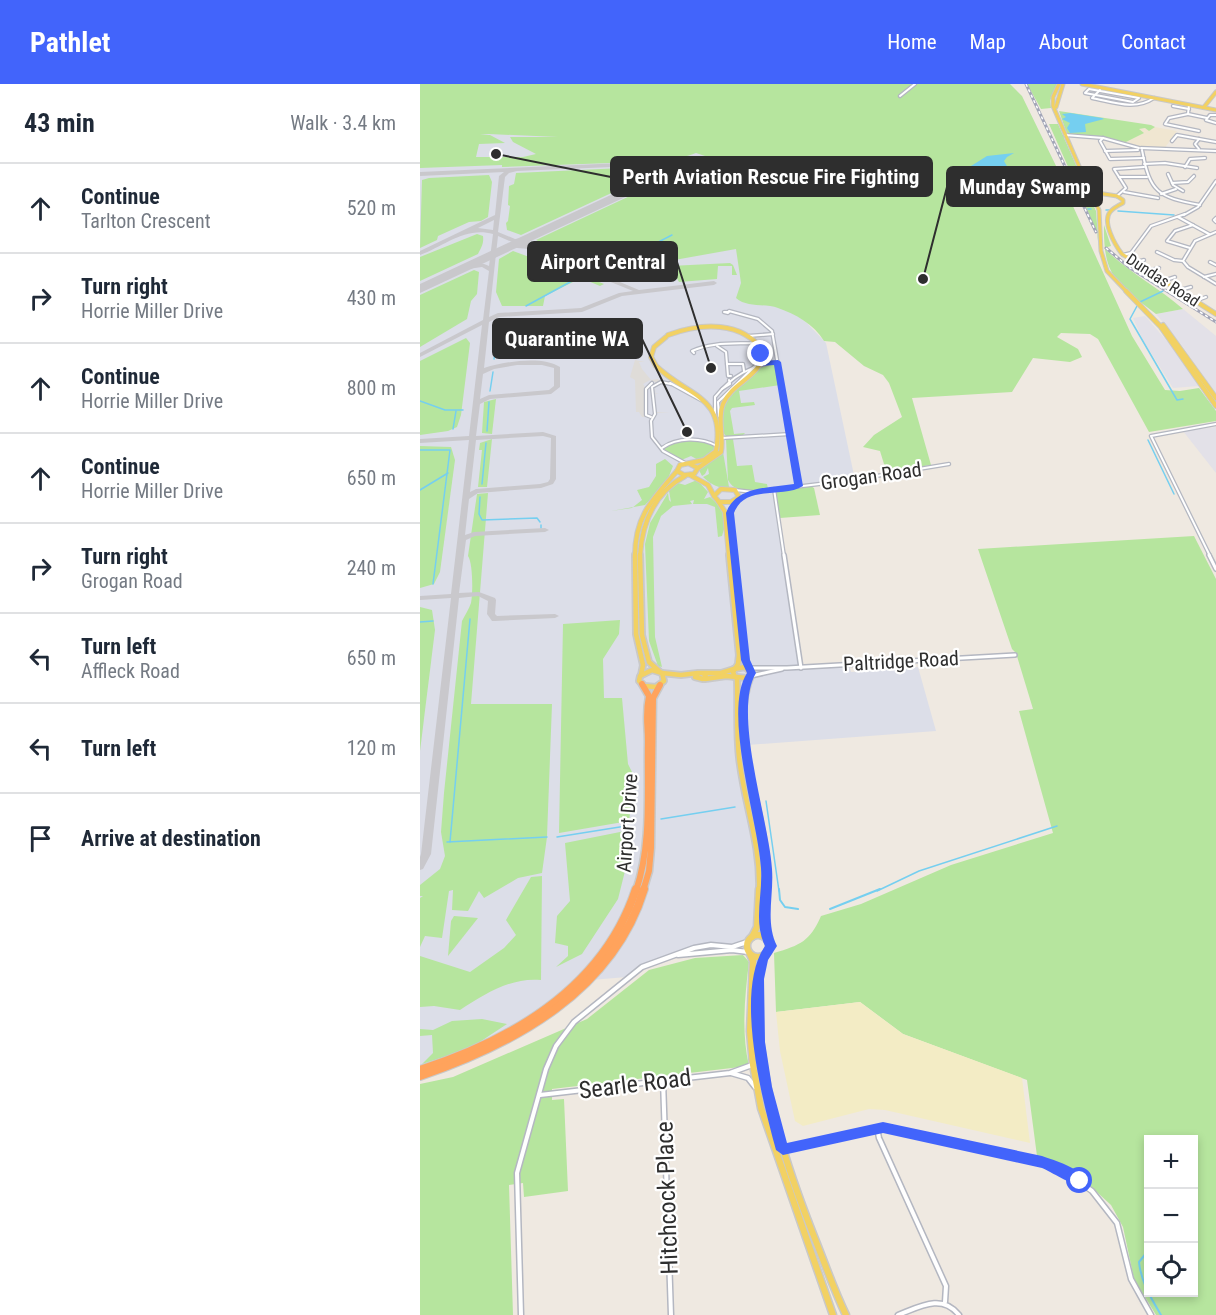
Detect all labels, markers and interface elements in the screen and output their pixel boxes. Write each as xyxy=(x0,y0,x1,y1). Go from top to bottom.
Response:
text: Pathlet xyxy=(30,26,110,59)
text: Home xyxy=(887,30,937,54)
text: Map xyxy=(970,30,1006,54)
text: About xyxy=(1039,30,1088,54)
text: Contact xyxy=(1121,30,1186,54)
text: 43 min xyxy=(24,108,95,138)
text: Walk · 3.4 km xyxy=(290,111,396,135)
callout: Perth Aviation Rescue Fire Fighting xyxy=(611,157,932,196)
text: Perth Aviation Rescue Fire Fighting xyxy=(623,165,919,189)
callout: Munday Swamp xyxy=(947,167,1102,206)
text: Munday Swamp xyxy=(959,175,1091,199)
text: Continue xyxy=(81,184,160,209)
icon: ahead xyxy=(24,192,57,225)
text: 520 m xyxy=(347,196,396,220)
text: Tarlton Crescent xyxy=(81,209,211,233)
callout: Airport Central xyxy=(528,242,677,281)
street label: Dundas Road xyxy=(1123,249,1203,311)
text: Airport Central xyxy=(541,250,666,274)
text: Turn right xyxy=(81,274,168,299)
icon: right xyxy=(24,282,57,315)
text: 430 m xyxy=(347,286,396,310)
text: Horrie Miller Drive xyxy=(81,299,223,323)
callout: Quarantine WA xyxy=(493,319,642,358)
text: Quarantine WA xyxy=(505,327,630,351)
route end xyxy=(747,340,773,366)
text: Continue xyxy=(81,364,160,389)
icon: ahead xyxy=(24,372,57,405)
text: 800 m xyxy=(347,376,396,400)
text: Horrie Miller Drive xyxy=(81,389,223,413)
text: Continue xyxy=(81,454,160,479)
street label: Grogan Road xyxy=(819,457,923,495)
icon: ahead xyxy=(24,462,57,495)
text: 650 m xyxy=(347,466,396,490)
text: Horrie Miller Drive xyxy=(81,479,223,503)
text: Turn right xyxy=(81,544,168,569)
icon: right xyxy=(24,552,57,585)
text: 240 m xyxy=(347,556,396,580)
text: Grogan Road xyxy=(81,569,183,593)
text: Turn left xyxy=(81,634,156,659)
icon: left xyxy=(24,642,57,675)
text: 650 m xyxy=(347,646,396,670)
street label: Paltridge Road xyxy=(843,646,959,676)
text: Affleck Road xyxy=(81,659,180,683)
icon: left xyxy=(24,732,57,765)
text: Turn left xyxy=(81,736,156,761)
text: 120 m xyxy=(347,736,396,760)
street label: Airport Drive xyxy=(612,773,642,873)
icon: arrive xyxy=(24,822,57,855)
text: Arrive at destination xyxy=(81,826,261,851)
street label: Searle Road xyxy=(577,1063,693,1105)
street label: Hitchcock Place xyxy=(650,1121,684,1275)
map controls xyxy=(1144,1135,1198,1297)
button: + xyxy=(1144,1135,1198,1189)
route start xyxy=(1066,1167,1092,1193)
button: − xyxy=(1144,1189,1198,1243)
button: locate xyxy=(1144,1243,1198,1297)

